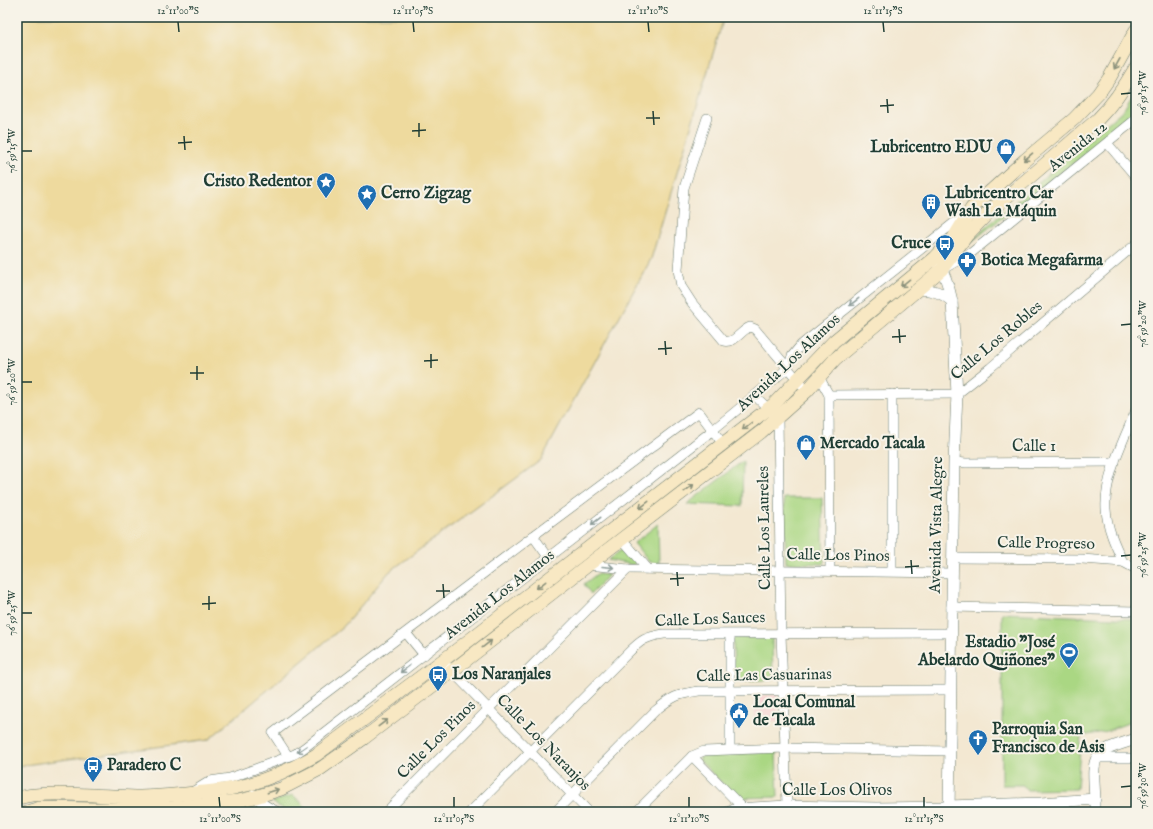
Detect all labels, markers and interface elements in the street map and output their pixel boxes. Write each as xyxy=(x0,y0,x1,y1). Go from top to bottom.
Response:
text: 12°11'00"S xyxy=(157,5,199,18)
text: 12°11'05"S xyxy=(393,5,433,18)
text: 12°11'10"S xyxy=(628,5,668,18)
text: 12°11'15"S xyxy=(863,5,903,18)
one-way arrow xyxy=(1113,58,1121,70)
text: 76°59'15"W xyxy=(1137,70,1150,115)
street label: Avenida 12 xyxy=(1044,117,1111,177)
text: 76°59'15"W xyxy=(6,128,19,173)
shop icon: Lubricentro EDU xyxy=(995,137,1017,165)
place label: Lubricentro EDU xyxy=(870,138,992,158)
one-way arrow xyxy=(1022,153,1033,162)
place icon: Cristo Redentor xyxy=(315,171,337,199)
place label: Cristo Redentor xyxy=(204,172,312,192)
place icon: Cerro Zigzag xyxy=(356,183,378,211)
place label: Cerro Zigzag xyxy=(381,184,472,204)
place label: Lubricentro Car Wash La Máquin xyxy=(944,184,1057,222)
building icon: Lubricentro Car Wash La Máquin xyxy=(920,192,942,220)
bus stop icon: Cruce xyxy=(934,233,956,261)
place label: Cruce xyxy=(891,234,932,254)
pharmacy icon: Botica Megafarma xyxy=(956,250,978,278)
place label: Botica Megafarma xyxy=(981,251,1104,271)
one-way arrow xyxy=(900,278,910,287)
street label: Calle Los Robles xyxy=(947,297,1047,385)
one-way arrow xyxy=(849,298,860,307)
text: 76°59'20"W xyxy=(1137,300,1150,347)
street label: Avenida Los Alamos xyxy=(732,310,845,417)
text: 76°59'20"W xyxy=(6,358,19,405)
one-way arrow xyxy=(741,422,752,430)
shop icon: Mercado Tacala xyxy=(795,433,817,461)
place label: Mercado Tacala xyxy=(820,434,926,454)
street label: Calle 1 xyxy=(1012,437,1056,457)
street label: Avenida Vista Alegre xyxy=(926,456,948,595)
street label: Calle Los Laureles xyxy=(754,465,776,590)
one-way arrow xyxy=(684,484,695,492)
one-way arrow xyxy=(638,501,649,510)
one-way arrow xyxy=(591,517,602,525)
text: 76°59'25"W xyxy=(1137,532,1150,578)
street label: Calle Progreso xyxy=(997,533,1095,555)
street label: Calle Los Pinos xyxy=(786,545,890,567)
street label: Avenida Los Alamos xyxy=(440,546,559,645)
one-way arrow xyxy=(601,563,614,570)
one-way arrow xyxy=(535,581,546,589)
text: 76°59'25"W xyxy=(6,590,19,636)
street label: Calle Los Sauces xyxy=(654,608,766,632)
place label: Estadio "José Abelardo Quiñones" xyxy=(917,633,1056,671)
one-way arrow xyxy=(481,640,492,648)
sports icon: Estadio "José Abelardo Quiñones" xyxy=(1058,641,1080,669)
bus stop icon: Los Naranjales xyxy=(427,664,449,692)
one-way arrow xyxy=(400,665,411,674)
place label: Los Naranjales xyxy=(452,665,551,685)
street label: Calle Las Casuarinas xyxy=(696,665,832,687)
street label: Calle Los Naranjos xyxy=(492,690,594,796)
place label: Local Comunal de Tacala xyxy=(753,693,856,731)
street label: Calle Los Pinos xyxy=(393,696,481,784)
public building icon: Local Comunal de Tacala xyxy=(728,701,750,729)
one-way arrow xyxy=(378,719,389,727)
place label: Parroquia San Francisco de Asis xyxy=(992,720,1105,758)
church icon: Parroquia San Francisco de Asis xyxy=(967,728,989,756)
one-way arrow xyxy=(297,745,308,753)
bus stop icon: Paradero C xyxy=(82,755,104,783)
place label: Paradero C xyxy=(107,756,182,776)
text: 76°59'30"W xyxy=(1137,763,1150,809)
street label: Calle Los Olivos xyxy=(782,781,892,801)
one-way arrow xyxy=(267,787,280,794)
text: 12°11'00"S xyxy=(199,813,241,826)
text: 12°11'05"S xyxy=(434,813,474,826)
text: 12°11'10"S xyxy=(669,813,709,826)
text: 12°11'15"S xyxy=(904,813,944,826)

